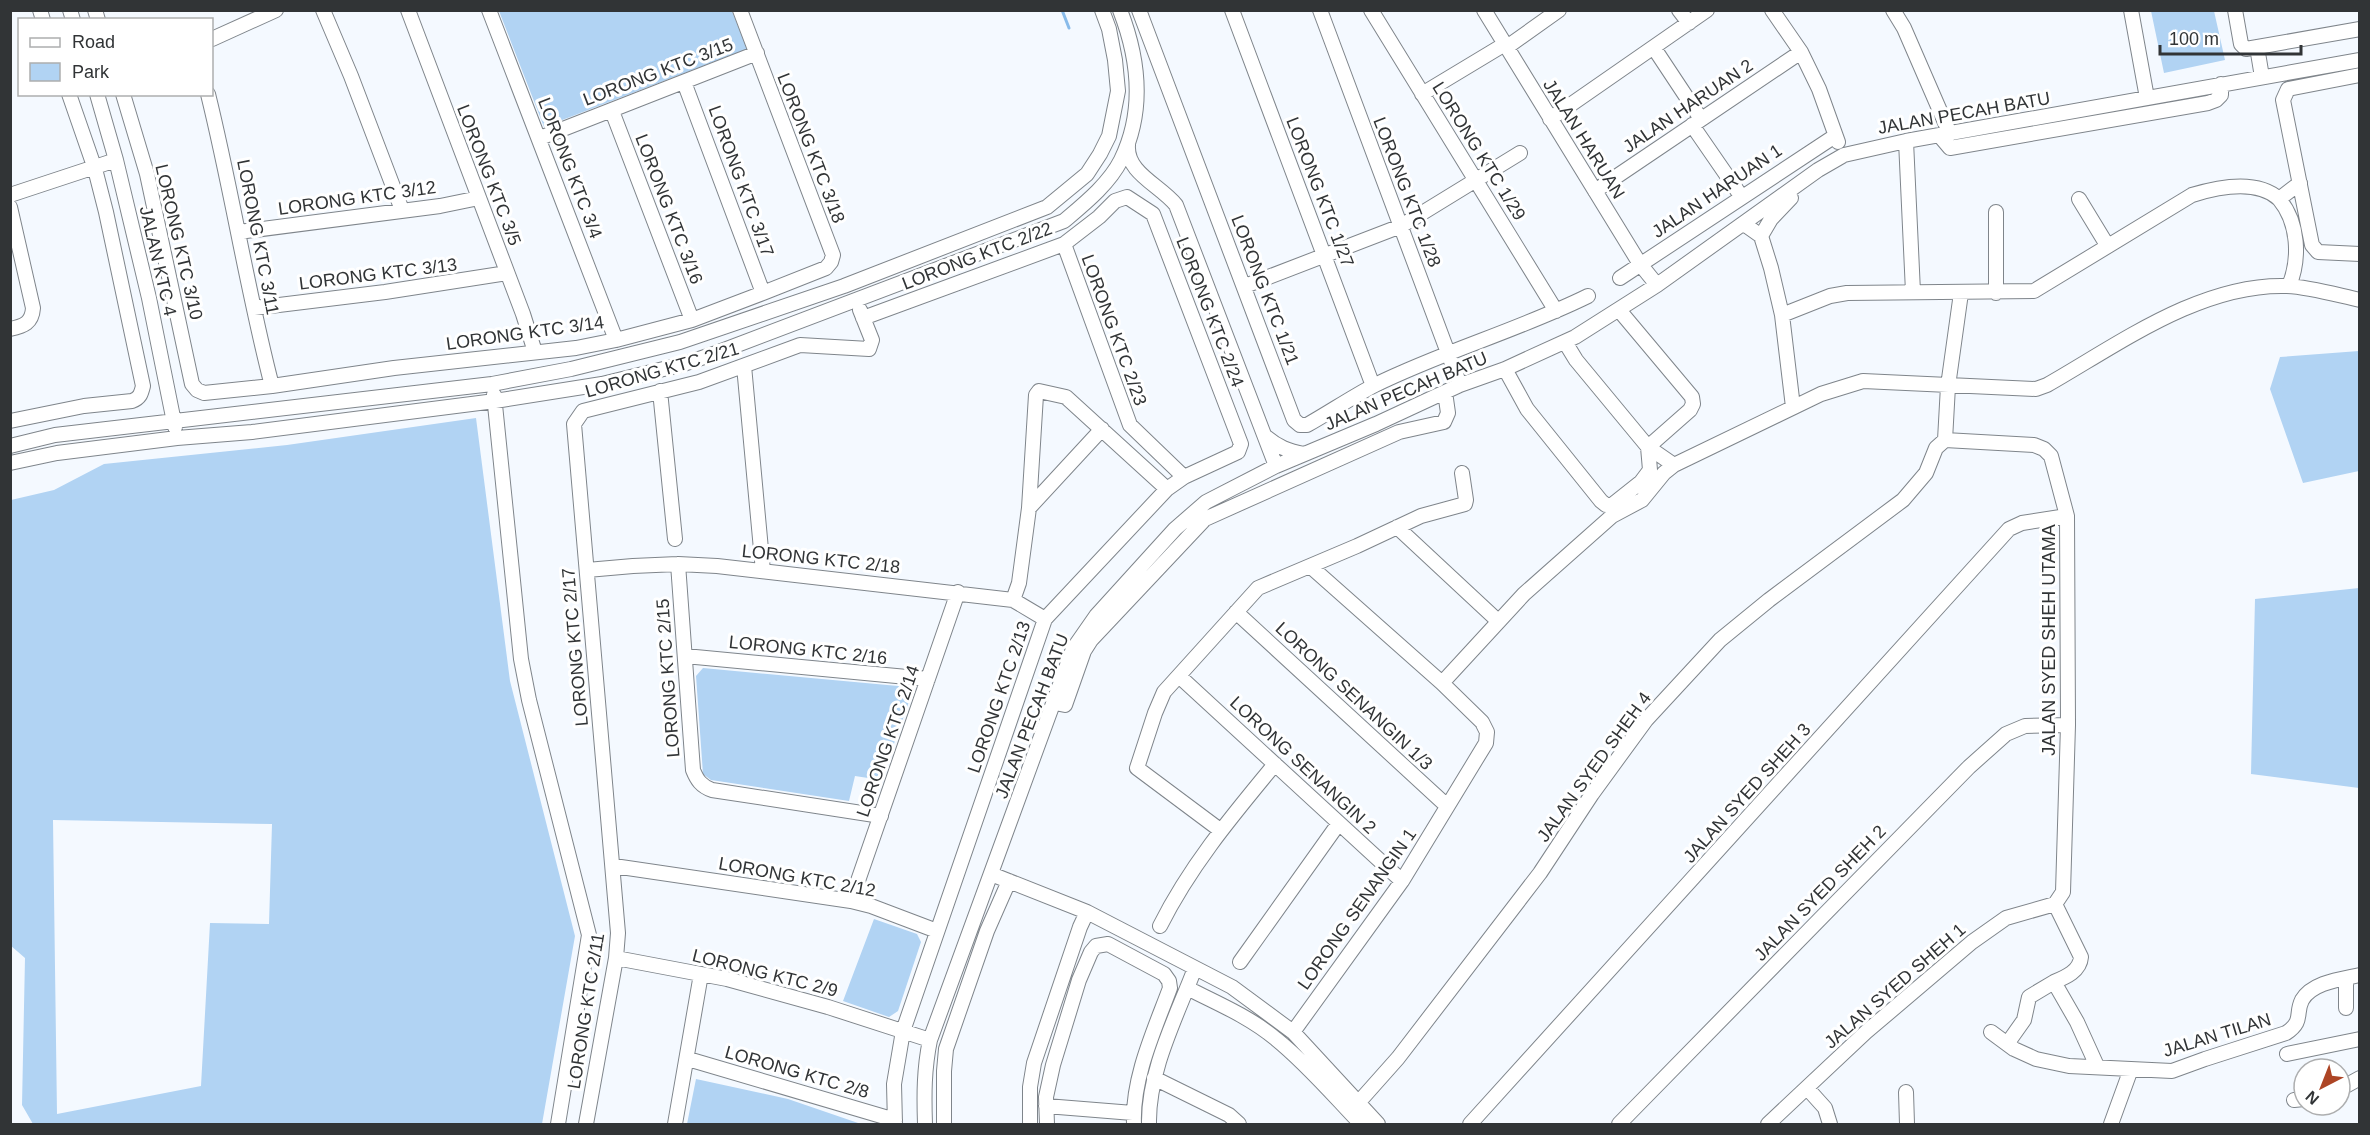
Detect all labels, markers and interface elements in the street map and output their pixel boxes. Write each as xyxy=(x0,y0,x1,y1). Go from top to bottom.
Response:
legend xyxy=(18,18,213,96)
scale bar xyxy=(2160,18,2301,56)
text: 100 m xyxy=(2169,29,2219,49)
text: Road xyxy=(72,32,115,52)
street label: LORONG KTC 3/15 xyxy=(580,34,736,110)
street label: JALAN HARUAN 2 xyxy=(1619,55,1757,157)
text: Park xyxy=(72,62,110,82)
street label: LORONG KTC 3/18 xyxy=(773,70,849,226)
street label: JALAN HARUAN xyxy=(1539,76,1629,202)
street label: LORONG KTC 1/29 xyxy=(1428,78,1530,224)
street label: JALAN PECAH BATU xyxy=(1876,88,2052,138)
street label: LORONG KTC 3/4 xyxy=(534,95,606,241)
street label: LORONG KTC 3/5 xyxy=(453,102,525,248)
street label: LORONG KTC 3/17 xyxy=(704,103,778,259)
street label: LORONG KTC 1/27 xyxy=(1282,114,1358,270)
street label: LORONG KTC 1/28 xyxy=(1369,114,1445,270)
street label: LORONG KTC 3/16 xyxy=(631,131,707,287)
street label: JALAN HARUAN 1 xyxy=(1648,140,1786,242)
street label: LORONG KTC 3/11 xyxy=(233,158,283,316)
street label: LORONG KTC 3/10 xyxy=(151,162,207,322)
street label: LORONG KTC 3/12 xyxy=(277,177,437,219)
street label: JALAN KTC 4 xyxy=(136,204,180,318)
street label: LORONG KTC 1/21 xyxy=(1227,212,1303,368)
street label: LORONG KTC 2/22 xyxy=(899,218,1055,294)
street label: LORONG KTC 2/24 xyxy=(1172,234,1248,390)
street label: LORONG KTC 2/23 xyxy=(1077,252,1151,408)
street label: LORONG KTC 3/13 xyxy=(298,254,458,294)
street label: LORONG KTC 3/14 xyxy=(445,312,605,354)
street label: LORONG KTC 2/21 xyxy=(583,338,741,402)
street label: JALAN PECAH BATU xyxy=(1322,348,1490,434)
street label: JALAN SYED SHEH UTAMA xyxy=(2039,524,2059,756)
street label: LORONG KTC 2/18 xyxy=(741,541,901,577)
street label: LORONG KTC 2/17 xyxy=(558,567,592,727)
street label: LORONG KTC 2/15 xyxy=(652,598,684,758)
street label: LORONG SENANGIN 1/3 xyxy=(1271,618,1437,774)
street label: LORONG KTC 2/13 xyxy=(964,619,1034,775)
street label: JALAN PECAH BATU xyxy=(991,631,1073,801)
street label: LORONG KTC 2/16 xyxy=(728,632,888,668)
street label: LORONG KTC 2/14 xyxy=(853,663,923,819)
street label: JALAN SYED SHEH 4 xyxy=(1533,688,1655,846)
street label: LORONG SENANGIN 2 xyxy=(1226,692,1380,838)
street label: JALAN SYED SHEH 3 xyxy=(1679,719,1815,867)
street label: JALAN SYED SHEH 2 xyxy=(1750,821,1890,965)
street label: LORONG SENANGIN 1 xyxy=(1294,825,1420,993)
street label: LORONG KTC 2/12 xyxy=(717,853,877,901)
street label: JALAN SYED SHEH 1 xyxy=(1820,919,1970,1053)
street label: LORONG KTC 2/11 xyxy=(564,932,608,1090)
street label: LORONG KTC 2/9 xyxy=(690,945,840,1001)
street label: JALAN TILAN xyxy=(2161,1009,2273,1061)
street label: LORONG KTC 2/8 xyxy=(723,1042,871,1102)
north arrow xyxy=(2292,1057,2352,1117)
text: N xyxy=(2302,1088,2322,1108)

